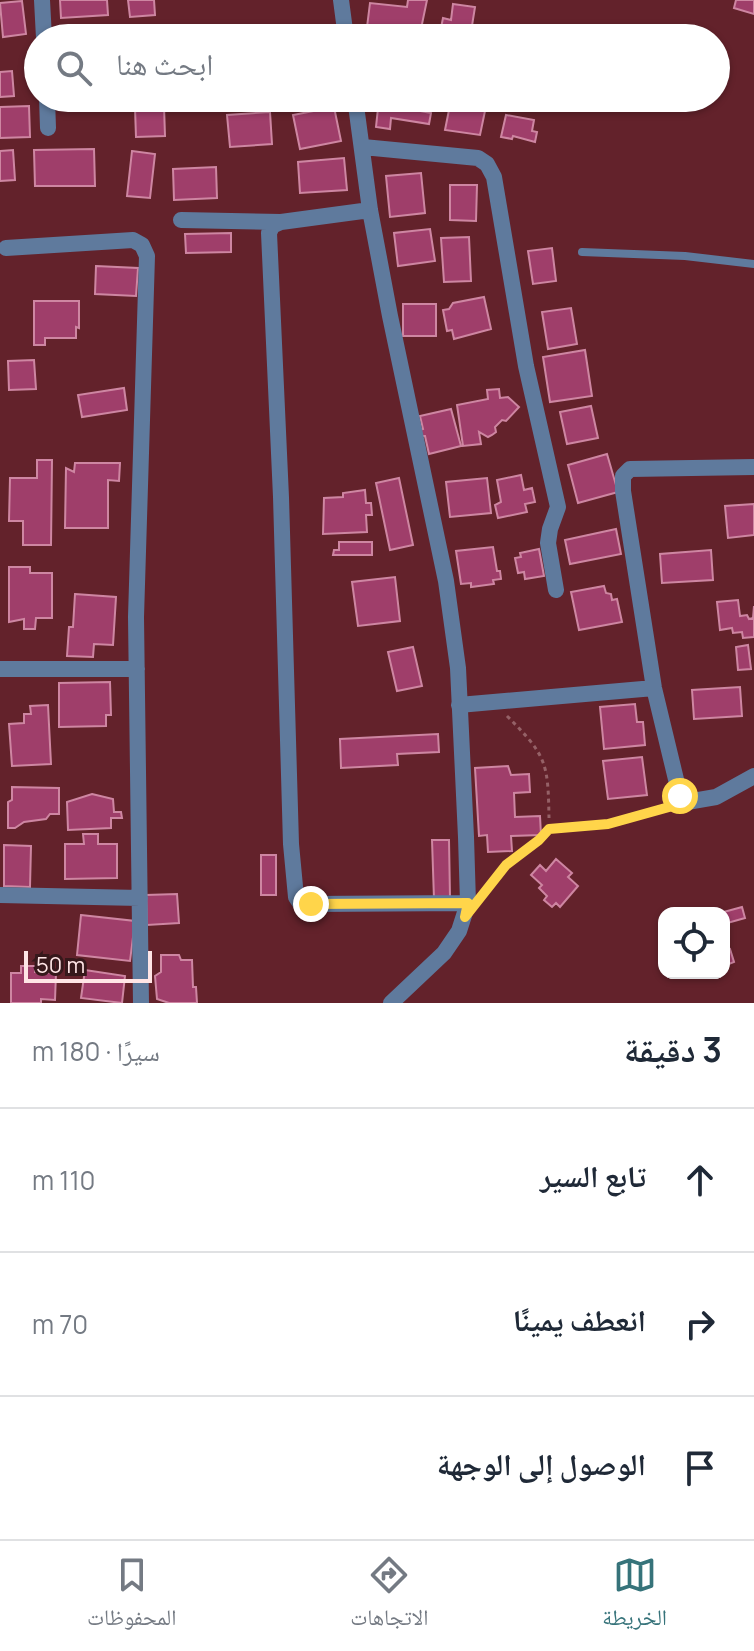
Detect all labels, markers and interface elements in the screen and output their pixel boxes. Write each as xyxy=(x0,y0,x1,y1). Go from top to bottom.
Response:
search box xyxy=(24,24,730,112)
text: ابحث هنا xyxy=(116,43,213,84)
icon: search xyxy=(52,46,96,90)
route start xyxy=(662,778,698,814)
route end xyxy=(293,886,329,922)
map controls xyxy=(658,907,730,979)
button: locate xyxy=(658,907,730,979)
scale bar xyxy=(24,947,152,983)
text: 50 m xyxy=(36,950,85,980)
text: 3 دقيقة xyxy=(624,1026,722,1072)
text: سيرًا · 180 m xyxy=(32,1033,160,1069)
text: تابع السير xyxy=(540,1155,646,1196)
icon: ahead xyxy=(678,1158,722,1202)
text: 110 m xyxy=(32,1162,95,1198)
text: انعطف يمينًا xyxy=(513,1299,646,1340)
icon: right xyxy=(678,1302,722,1346)
text: 70 m xyxy=(32,1306,88,1342)
text: الوصول إلى الوجهة xyxy=(437,1443,646,1484)
icon: arrive xyxy=(678,1446,722,1490)
tab: المحفوظات xyxy=(87,1553,176,1639)
tab: الاتجاهات xyxy=(350,1553,428,1639)
tab: الخريطة xyxy=(602,1553,667,1639)

